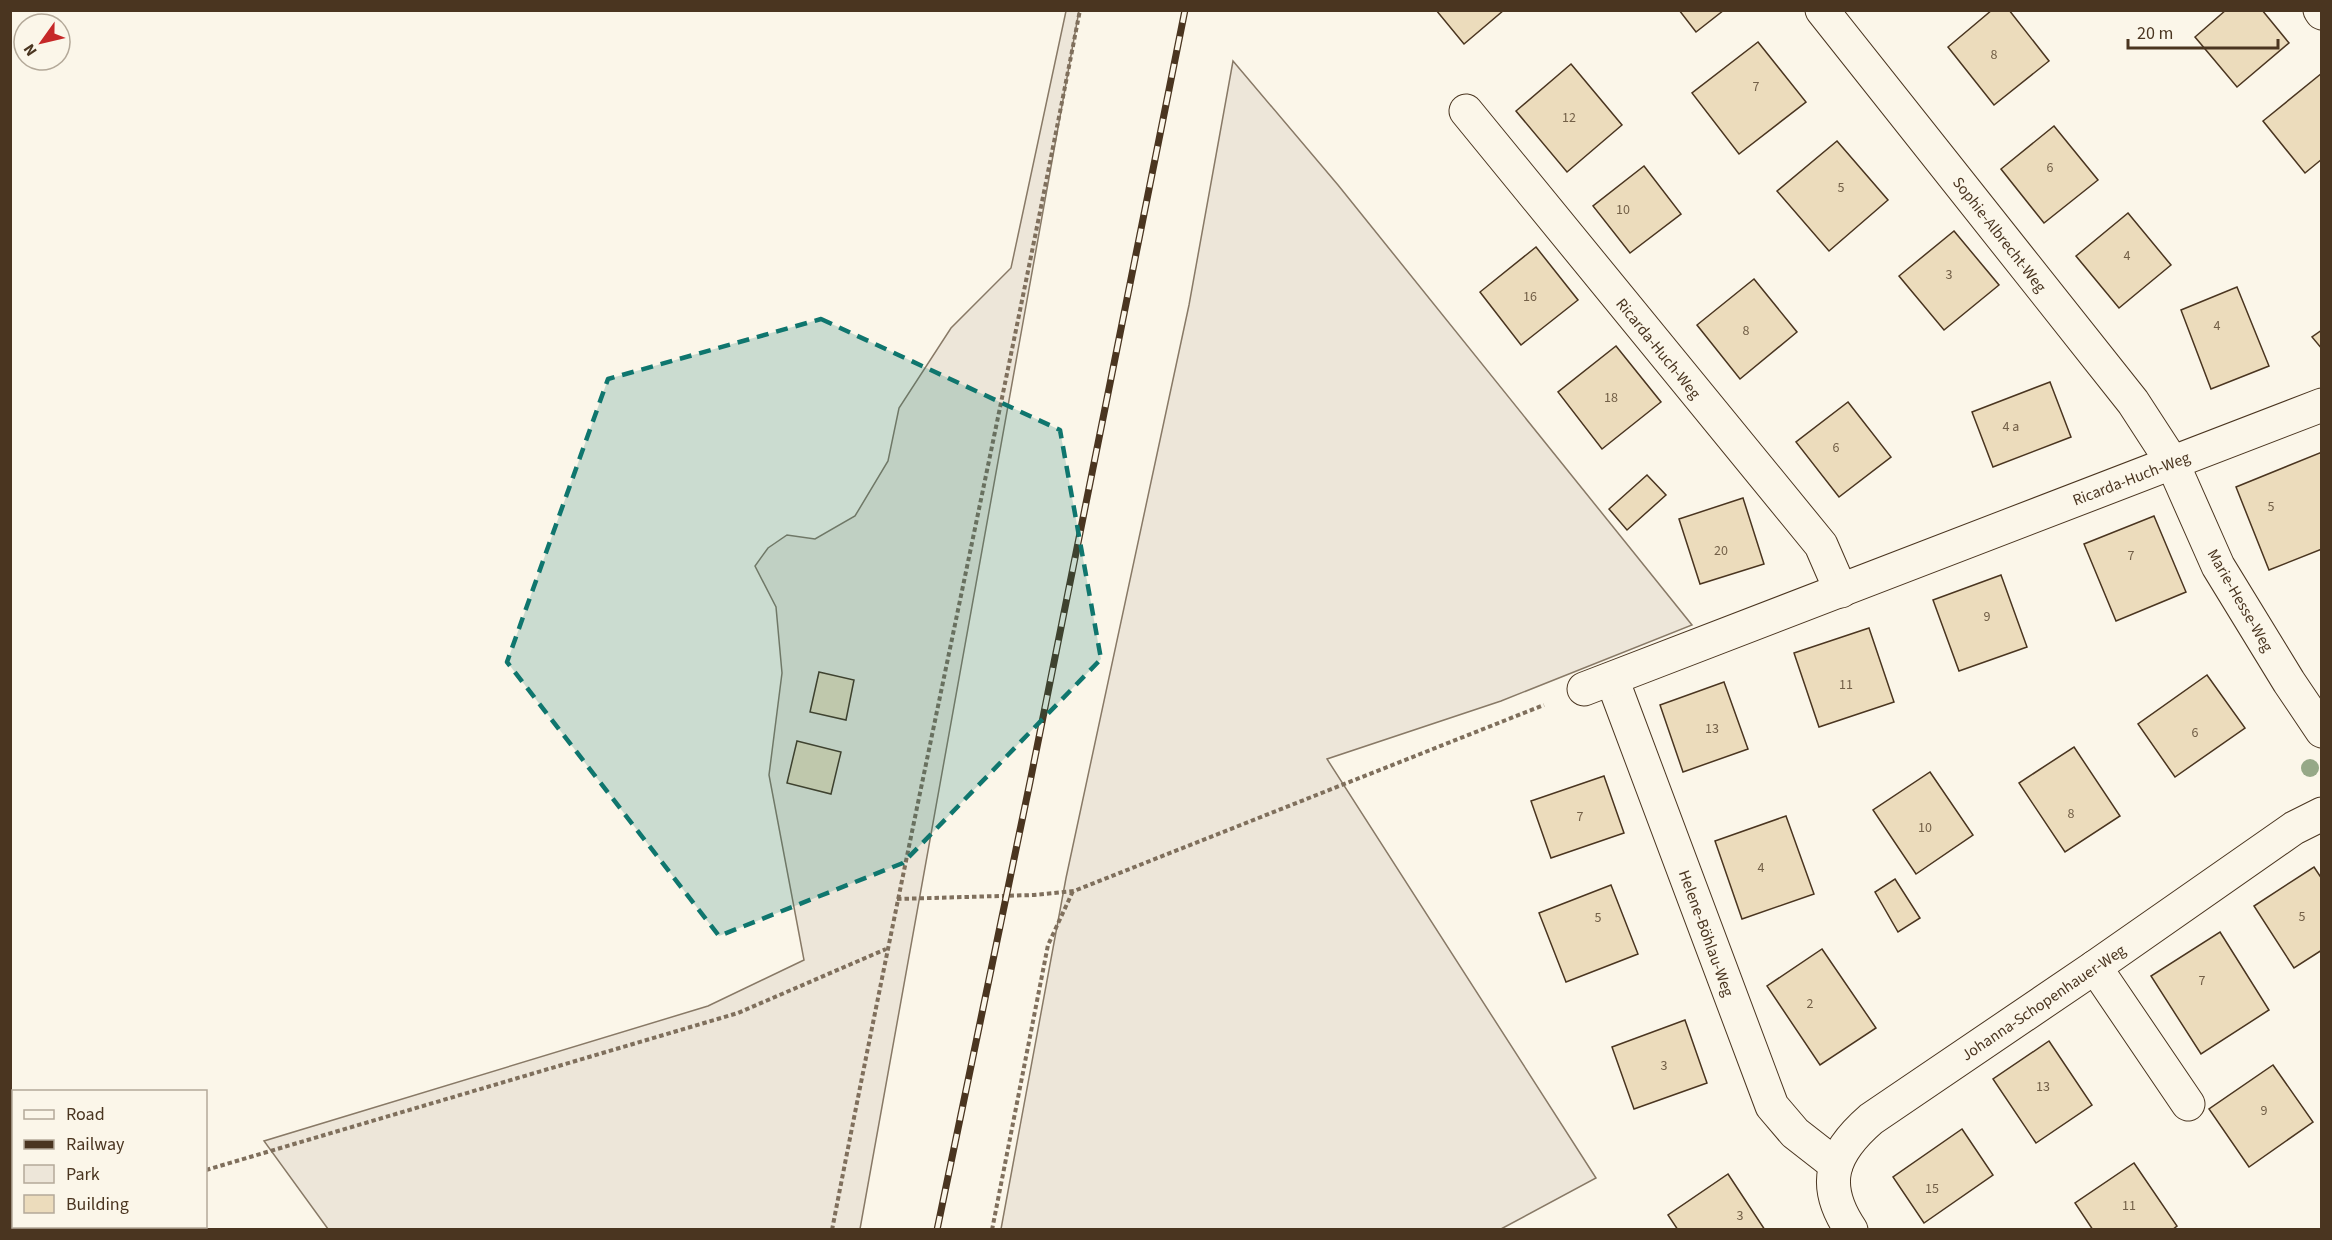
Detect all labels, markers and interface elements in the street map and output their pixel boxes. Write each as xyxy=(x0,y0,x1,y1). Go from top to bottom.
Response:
north arrow xyxy=(12,12,72,72)
scale bar xyxy=(2128,12,2278,50)
text: 20 m xyxy=(2137,21,2173,46)
text: N xyxy=(18,39,42,60)
house number: 8 xyxy=(1991,45,1998,65)
house number: 7 xyxy=(1753,77,1760,97)
house number: 12 xyxy=(1562,108,1576,128)
house number: 6 xyxy=(2047,158,2054,178)
street label: Sophie-Albrecht-Weg xyxy=(1947,172,2051,297)
house number: 5 xyxy=(1838,178,1845,198)
house number: 10 xyxy=(1616,200,1630,220)
house number: 4 xyxy=(2124,246,2131,266)
house number: 3 xyxy=(1946,265,1953,285)
house number: 16 xyxy=(1523,287,1537,307)
street label: Ricarda-Huch-Weg xyxy=(1611,294,1706,404)
house number: 4 xyxy=(2214,316,2221,336)
house number: 8 xyxy=(1743,321,1750,341)
house number: 18 xyxy=(1604,388,1618,408)
house number: 4 a xyxy=(2003,417,2019,437)
house number: 6 xyxy=(1833,438,1840,458)
street label: Ricarda-Huch-Weg xyxy=(2070,446,2193,511)
house number: 5 xyxy=(2268,497,2275,517)
house number: 20 xyxy=(1714,541,1728,561)
street label: Marie-Hesse-Weg xyxy=(2202,545,2279,656)
house number: 7 xyxy=(2128,546,2135,566)
house number: 9 xyxy=(1984,607,1991,627)
house number: 11 xyxy=(1839,675,1853,695)
house number: 13 xyxy=(1705,719,1719,739)
house number: 6 xyxy=(2192,723,2199,743)
house number: 8 xyxy=(2068,804,2075,824)
house number: 7 xyxy=(1577,807,1584,827)
house number: 10 xyxy=(1918,818,1932,838)
house number: 4 xyxy=(1758,858,1765,878)
street label: Helene-Böhlau-Weg xyxy=(1673,867,1739,1000)
house number: 5 xyxy=(2299,907,2306,927)
house number: 5 xyxy=(1595,908,1602,928)
street label: Johanna-Schopenhauer-Weg xyxy=(1957,939,2130,1066)
house number: 7 xyxy=(2199,971,2206,991)
house number: 2 xyxy=(1807,994,1814,1014)
house number: 3 xyxy=(1661,1056,1668,1076)
house number: 13 xyxy=(2036,1077,2050,1097)
legend xyxy=(12,1090,207,1228)
house number: 9 xyxy=(2261,1101,2268,1121)
text: Road xyxy=(66,1102,105,1127)
text: Railway xyxy=(66,1132,125,1157)
text: Park xyxy=(66,1162,100,1187)
house number: 15 xyxy=(1925,1179,1939,1199)
text: Building xyxy=(66,1192,129,1217)
house number: 11 xyxy=(2122,1196,2136,1216)
house number: 3 xyxy=(1737,1206,1744,1226)

